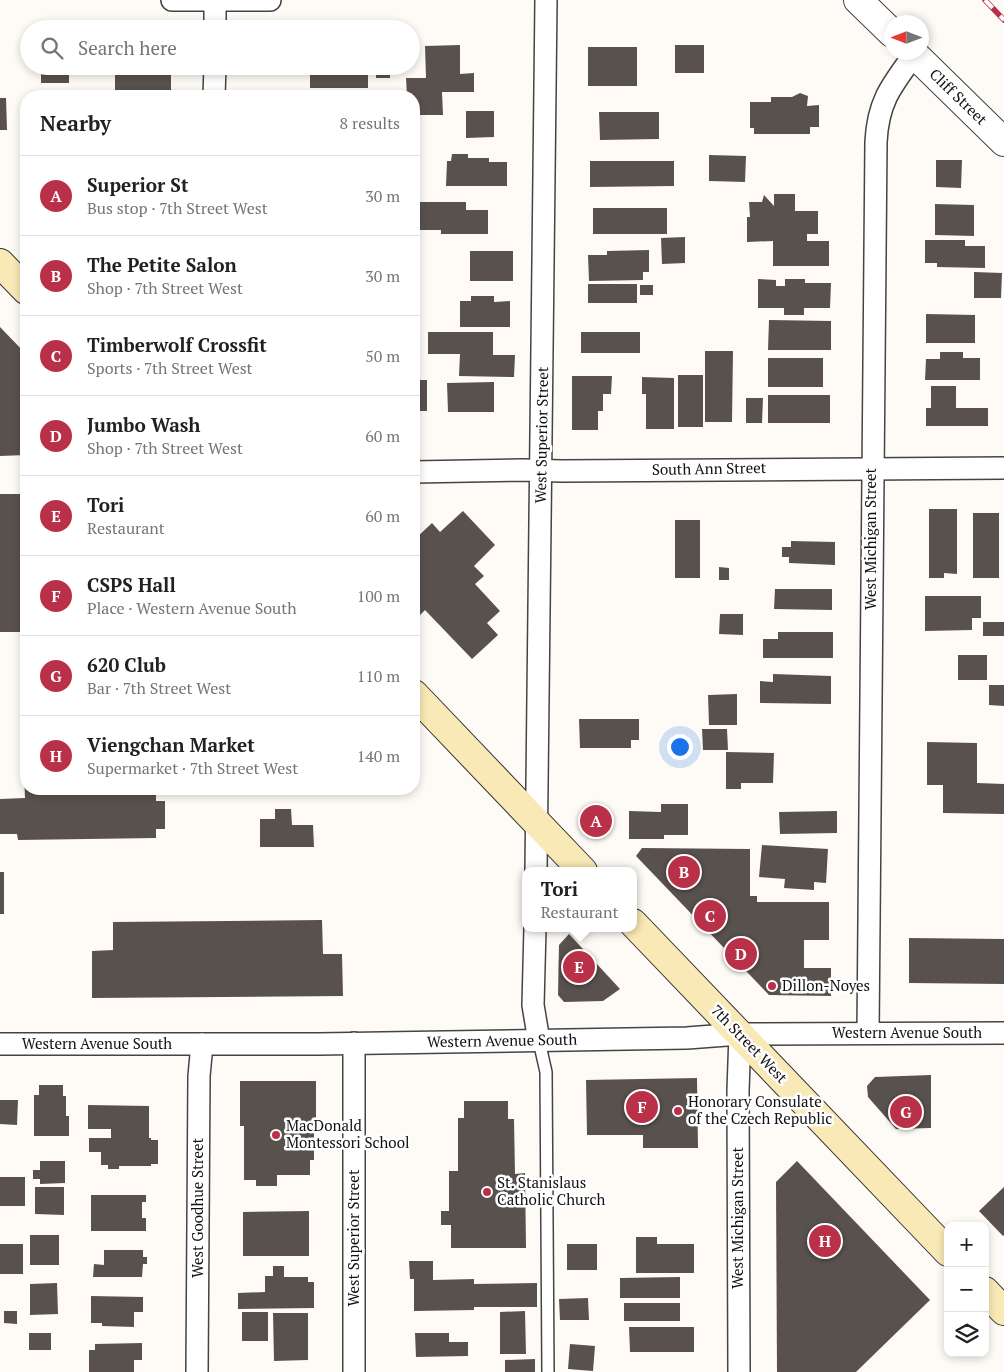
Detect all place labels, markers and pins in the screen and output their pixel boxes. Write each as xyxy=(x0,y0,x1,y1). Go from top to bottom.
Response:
pin: A xyxy=(580,802,612,840)
pin: B xyxy=(668,853,700,891)
pin: C xyxy=(694,897,726,935)
pin: D xyxy=(725,935,757,973)
pin: E xyxy=(563,948,595,986)
place label: Dillon-Noyes xyxy=(782,975,870,995)
marker: Dillon-Noyes xyxy=(766,980,778,992)
pin: F xyxy=(626,1088,658,1126)
place label: Honorary Consulate of the Czech Republic xyxy=(688,1091,832,1128)
pin: G xyxy=(890,1093,922,1131)
marker: Honorary Consulate of the Czech Republic xyxy=(672,1105,684,1117)
place label: MacDonald Montessori School xyxy=(286,1115,409,1152)
marker: MacDonald Montessori School xyxy=(270,1129,282,1141)
place label: St. Stanislaus Catholic Church xyxy=(497,1172,605,1209)
marker: St. Stanislaus Catholic Church xyxy=(481,1186,493,1198)
pin: H xyxy=(809,1222,841,1260)

